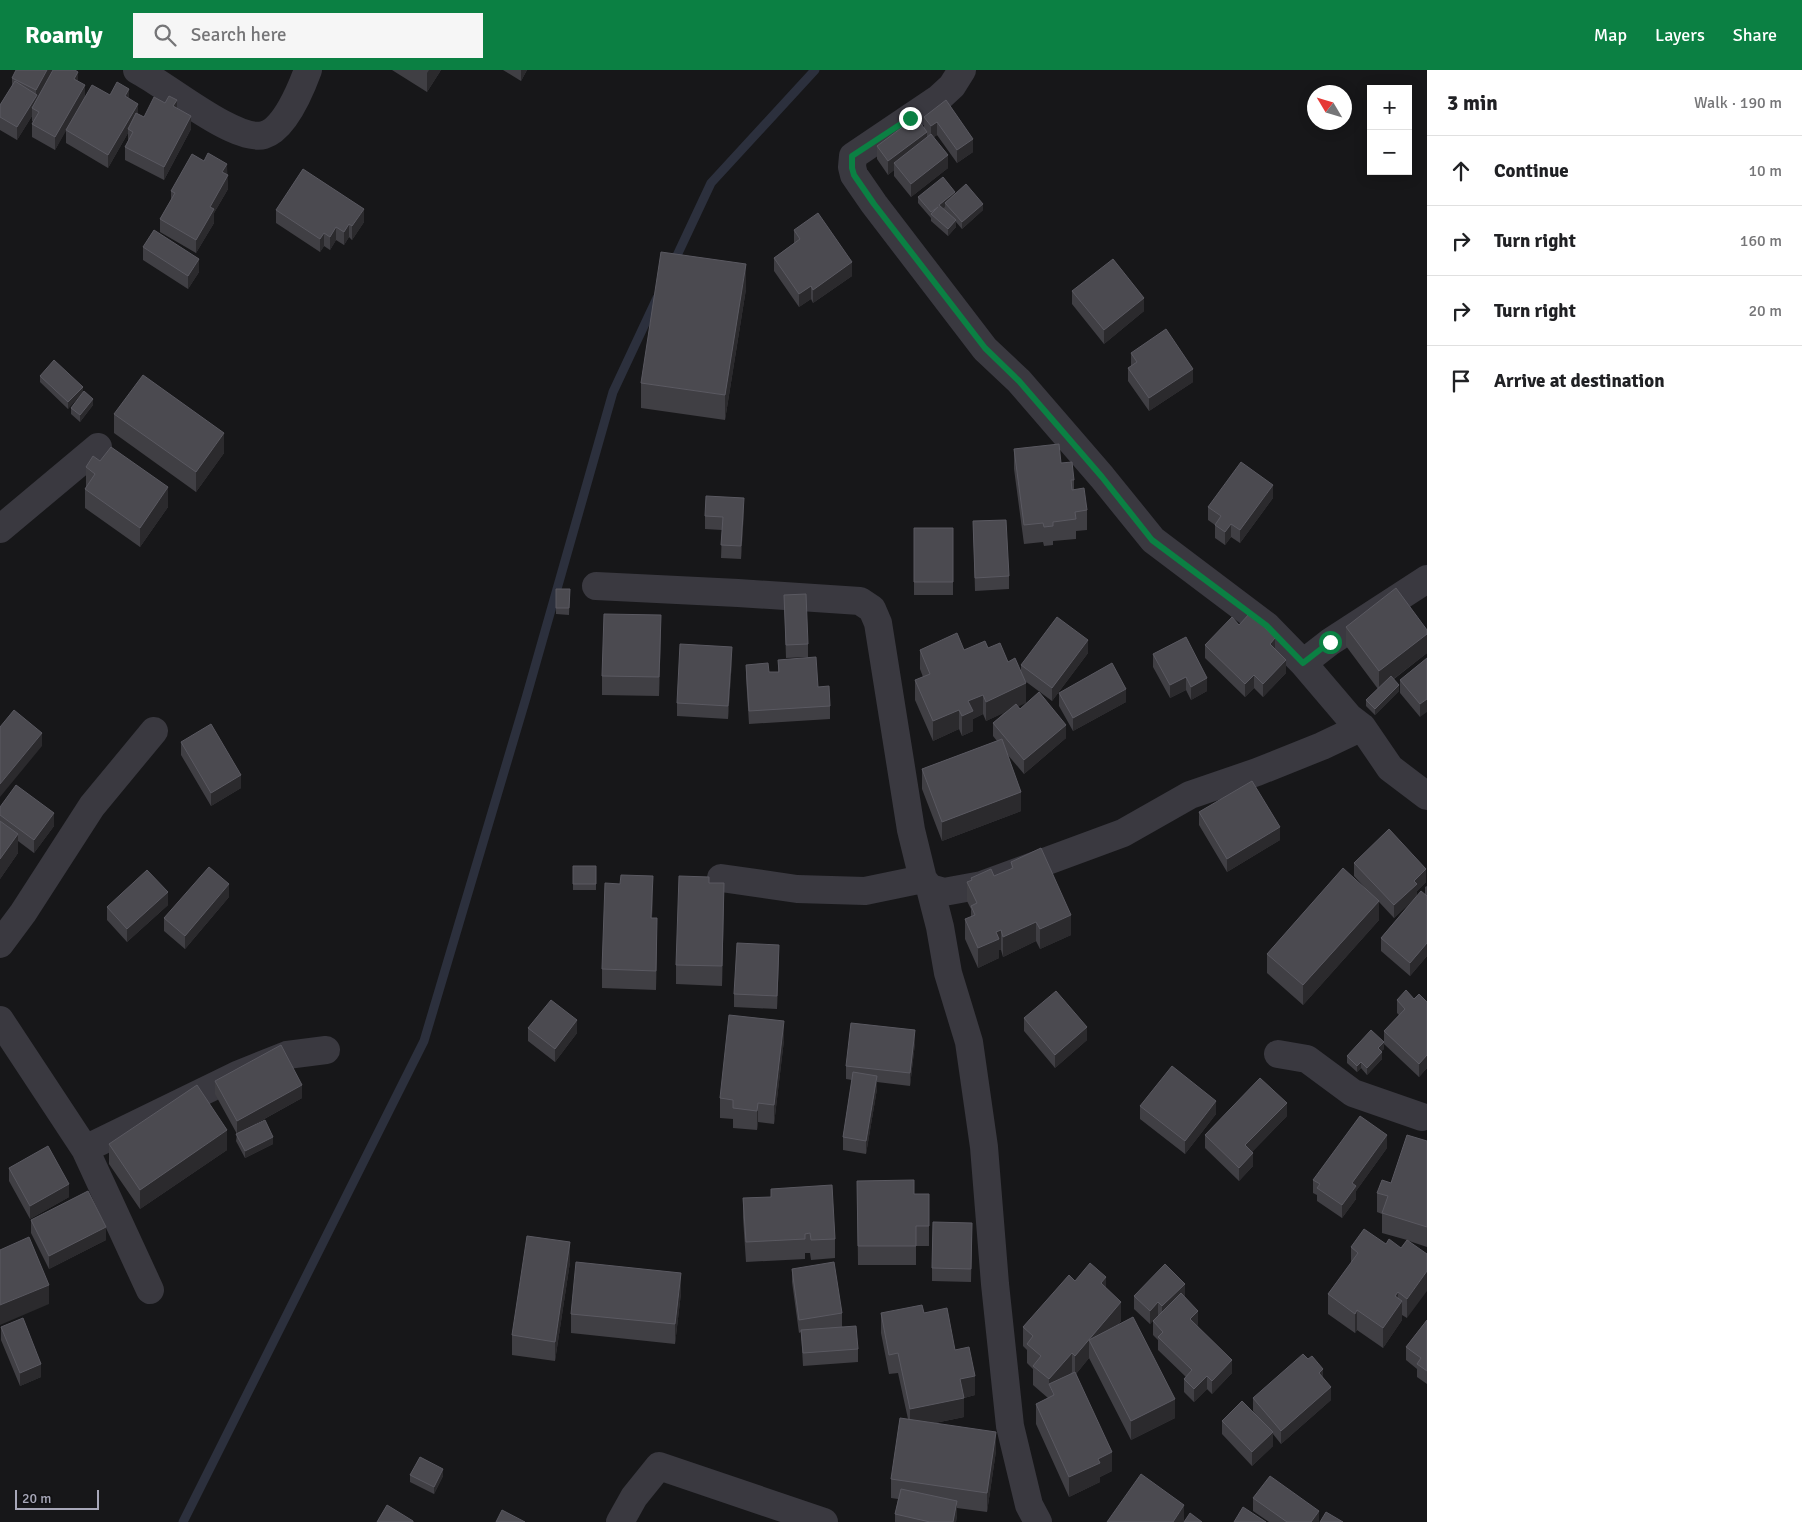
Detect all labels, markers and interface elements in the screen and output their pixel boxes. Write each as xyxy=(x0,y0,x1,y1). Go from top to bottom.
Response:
search box xyxy=(133,13,483,58)
text: Roamly xyxy=(25,20,103,50)
icon: search xyxy=(151,21,179,49)
text: Search here xyxy=(191,23,287,47)
text: Map xyxy=(1594,24,1627,46)
text: Layers xyxy=(1655,24,1705,46)
text: Share xyxy=(1733,24,1777,46)
north arrow xyxy=(1307,85,1352,130)
map controls xyxy=(1367,85,1412,175)
button: + xyxy=(1367,85,1412,130)
text: 3 min xyxy=(1447,90,1498,116)
text: Walk · 190 m xyxy=(1694,93,1782,113)
route end xyxy=(899,107,922,130)
button: − xyxy=(1367,130,1412,175)
icon: ahead xyxy=(1447,157,1475,185)
text: Continue xyxy=(1494,159,1569,183)
text: 10 m xyxy=(1748,161,1782,181)
icon: right xyxy=(1447,227,1475,255)
text: Turn right xyxy=(1494,229,1576,253)
text: 160 m xyxy=(1740,231,1782,251)
icon: right xyxy=(1447,297,1475,325)
text: Turn right xyxy=(1494,299,1576,323)
text: 20 m xyxy=(1748,301,1782,321)
icon: arrive xyxy=(1447,367,1475,395)
text: Arrive at destination xyxy=(1494,369,1665,393)
route start xyxy=(1319,631,1342,654)
scale bar xyxy=(15,1487,99,1510)
text: 20 m xyxy=(22,1490,51,1507)

